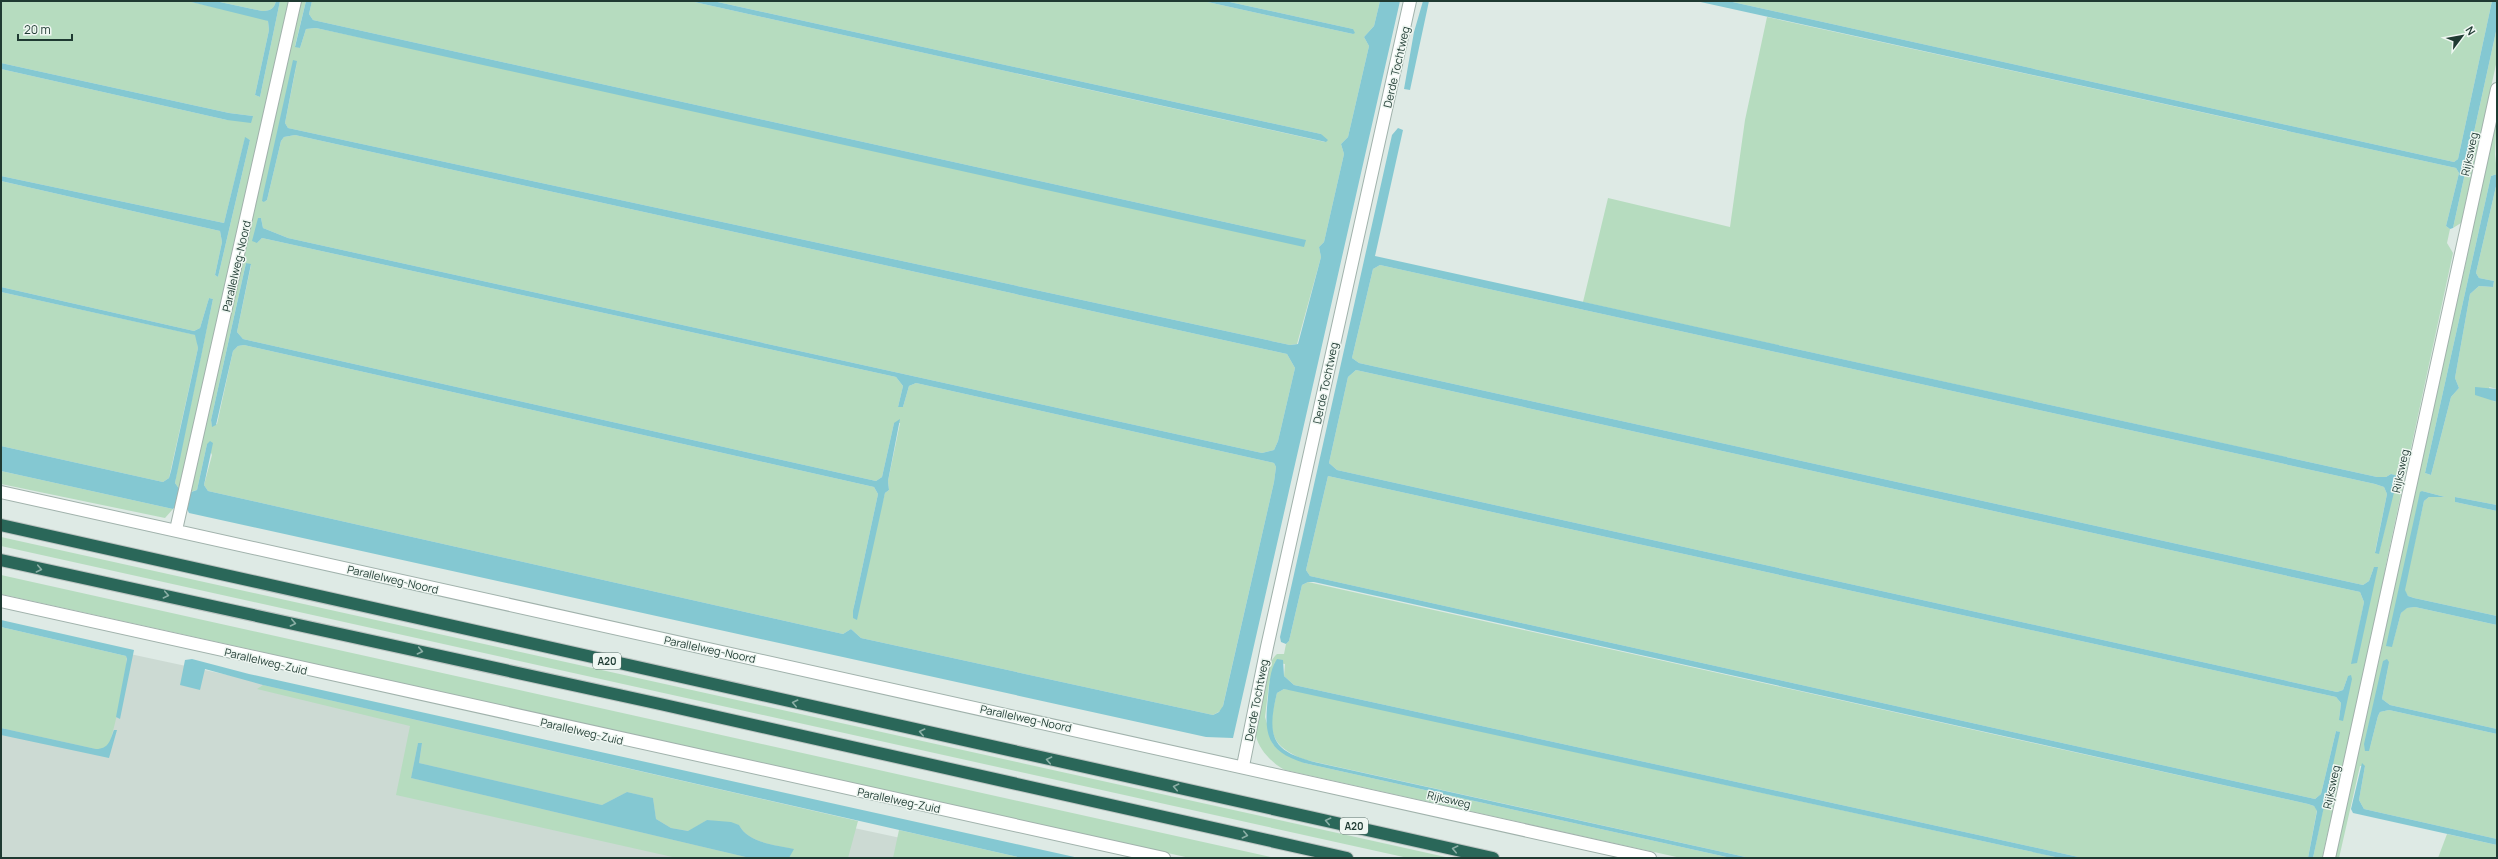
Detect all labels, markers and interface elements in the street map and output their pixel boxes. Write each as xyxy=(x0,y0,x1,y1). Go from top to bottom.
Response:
scale bar xyxy=(18,16,72,42)
north arrow xyxy=(2442,16,2482,56)
text: 20 m xyxy=(24,21,51,38)
text: N xyxy=(2462,23,2479,38)
street label: Derde Tochtweg xyxy=(1379,25,1413,109)
street label: Rijksweg xyxy=(2457,131,2481,177)
street label: Parallelweg-Noord xyxy=(218,219,254,313)
street label: Derde Tochtweg xyxy=(1309,341,1341,425)
street label: Rijksweg xyxy=(2388,448,2412,494)
street label: Parallelweg-Noord xyxy=(346,561,440,597)
one-way arrow xyxy=(36,564,42,572)
one-way arrow xyxy=(163,591,170,599)
one-way arrow xyxy=(290,619,297,627)
street label: Parallelweg-Noord xyxy=(663,632,757,666)
street label: Parallelweg-Zuid xyxy=(223,644,309,678)
one-way arrow xyxy=(417,647,423,655)
road number: A20 xyxy=(593,653,621,669)
street label: Derde Tochtweg xyxy=(1241,658,1271,742)
one-way arrow xyxy=(792,700,798,708)
street label: Parallelweg-Noord xyxy=(979,701,1073,735)
street label: Parallelweg-Zuid xyxy=(539,714,625,748)
one-way arrow xyxy=(919,728,925,736)
one-way arrow xyxy=(1046,756,1052,764)
street label: Rijksweg xyxy=(2319,764,2343,810)
street label: Parallelweg-Zuid xyxy=(856,784,942,816)
one-way arrow xyxy=(1173,784,1179,792)
street label: Rijksweg xyxy=(1426,787,1472,811)
one-way arrow xyxy=(1325,817,1331,825)
road number: A20 xyxy=(1340,818,1368,834)
one-way arrow xyxy=(1242,831,1248,839)
one-way arrow xyxy=(1452,846,1458,854)

